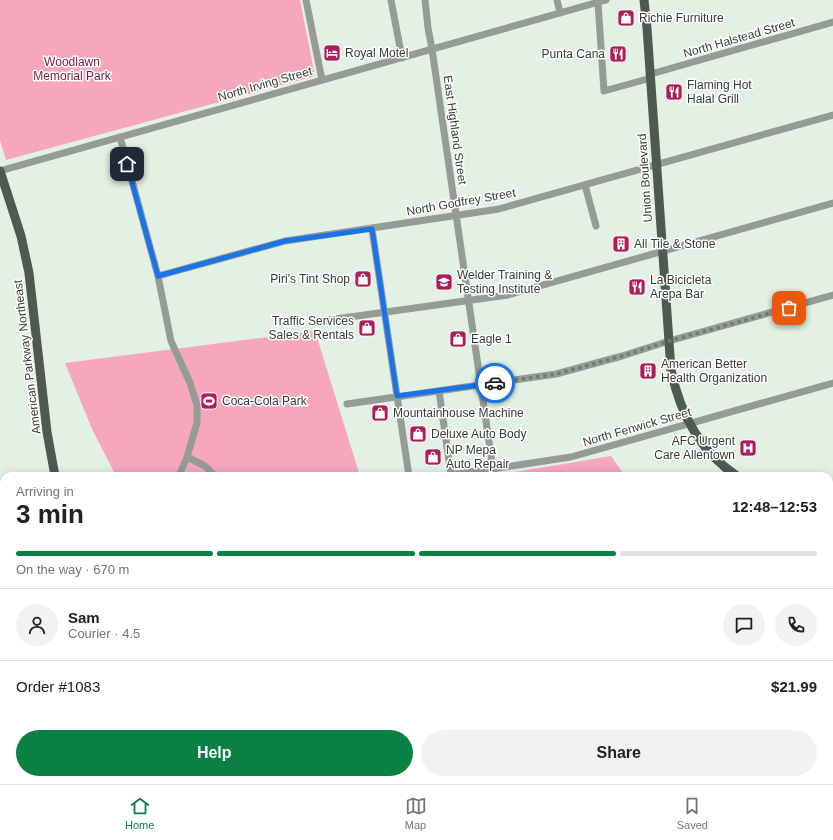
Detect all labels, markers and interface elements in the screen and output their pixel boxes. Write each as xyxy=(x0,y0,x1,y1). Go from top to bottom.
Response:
shop icon: Richie Furniture xyxy=(616,8,636,28)
place label: Richie Furniture xyxy=(639,11,724,25)
street label: North Halstead Street xyxy=(682,15,797,61)
hotel icon: Royal Motel xyxy=(322,43,342,63)
restaurant icon: Punta Cana xyxy=(608,44,628,64)
place label: Royal Motel xyxy=(345,46,408,60)
place label: Punta Cana xyxy=(542,47,605,61)
park label: Woodlawn Memorial Park xyxy=(33,55,112,83)
street label: North Irving Street xyxy=(216,64,314,104)
street label: East Highland Street xyxy=(440,75,470,186)
place label: Flaming Hot Halal Grill xyxy=(687,78,752,106)
restaurant icon: Flaming Hot Halal Grill xyxy=(664,82,684,102)
street label: Union Boulevard xyxy=(635,133,655,223)
pin xyxy=(110,147,144,181)
icon: home xyxy=(116,153,138,175)
street label: North Godfrey Street xyxy=(405,185,517,219)
building icon: All Tile & Stone xyxy=(611,234,631,254)
place label: All Tile & Stone xyxy=(634,237,716,251)
place label: Welder Training & Testing Institute xyxy=(457,268,552,296)
shop icon: Piri's Tint Shop xyxy=(353,269,373,289)
place label: Piri's Tint Shop xyxy=(270,272,350,286)
school or university icon: Welder Training & Testing Institute xyxy=(434,272,454,292)
place label: La Bicicleta Arepa Bar xyxy=(650,273,712,301)
restaurant icon: La Bicicleta Arepa Bar xyxy=(627,277,647,297)
street label: American Parkway Northeast xyxy=(11,278,43,435)
pin xyxy=(772,291,806,325)
icon: bag xyxy=(778,297,800,319)
place label: Traffic Services Sales & Rentals xyxy=(269,314,354,342)
shop icon: Traffic Services Sales & Rentals xyxy=(357,318,377,338)
shop icon: Eagle 1 xyxy=(448,329,468,349)
place label: Eagle 1 xyxy=(471,332,512,346)
place label: American Better Health Organization xyxy=(661,357,767,385)
building icon: American Better Health Organization xyxy=(638,361,658,381)
courier xyxy=(475,363,515,403)
icon: car xyxy=(484,372,506,394)
sports icon: Coca-Cola Park xyxy=(199,391,219,411)
place label: Coca-Cola Park xyxy=(222,394,308,408)
shop icon: Mountainhouse Machine xyxy=(370,403,390,423)
street label: North Fenwick Street xyxy=(581,405,693,449)
place label: Mountainhouse Machine xyxy=(393,406,524,420)
shop icon: Deluxe Auto Body xyxy=(408,424,428,444)
place label: Deluxe Auto Body xyxy=(431,427,526,441)
place label: AFC Urgent Care Allentown xyxy=(654,434,736,462)
hospital icon: AFC Urgent Care Allentown xyxy=(738,438,758,458)
place label: NP Mepa Auto Repair xyxy=(446,443,509,471)
shop icon: NP Mepa Auto Repair xyxy=(423,447,443,467)
text: Arriving in xyxy=(16,484,74,499)
text: 12:48–12:53 xyxy=(732,498,817,515)
text: 3 min xyxy=(16,499,84,529)
text: On the way · 670 m xyxy=(16,562,129,577)
button: person xyxy=(16,604,58,646)
button: chat xyxy=(723,604,765,646)
button: phone xyxy=(775,604,817,646)
text: Sam xyxy=(68,609,100,626)
text: Courier · 4.5 xyxy=(68,626,140,641)
text: Order #1083 xyxy=(16,678,100,695)
text: $21.99 xyxy=(771,678,817,695)
button: Help xyxy=(16,730,413,776)
button: Share xyxy=(421,730,817,776)
tab: Home xyxy=(125,795,154,831)
tab: Map xyxy=(405,795,427,831)
tab: Saved xyxy=(677,795,708,831)

